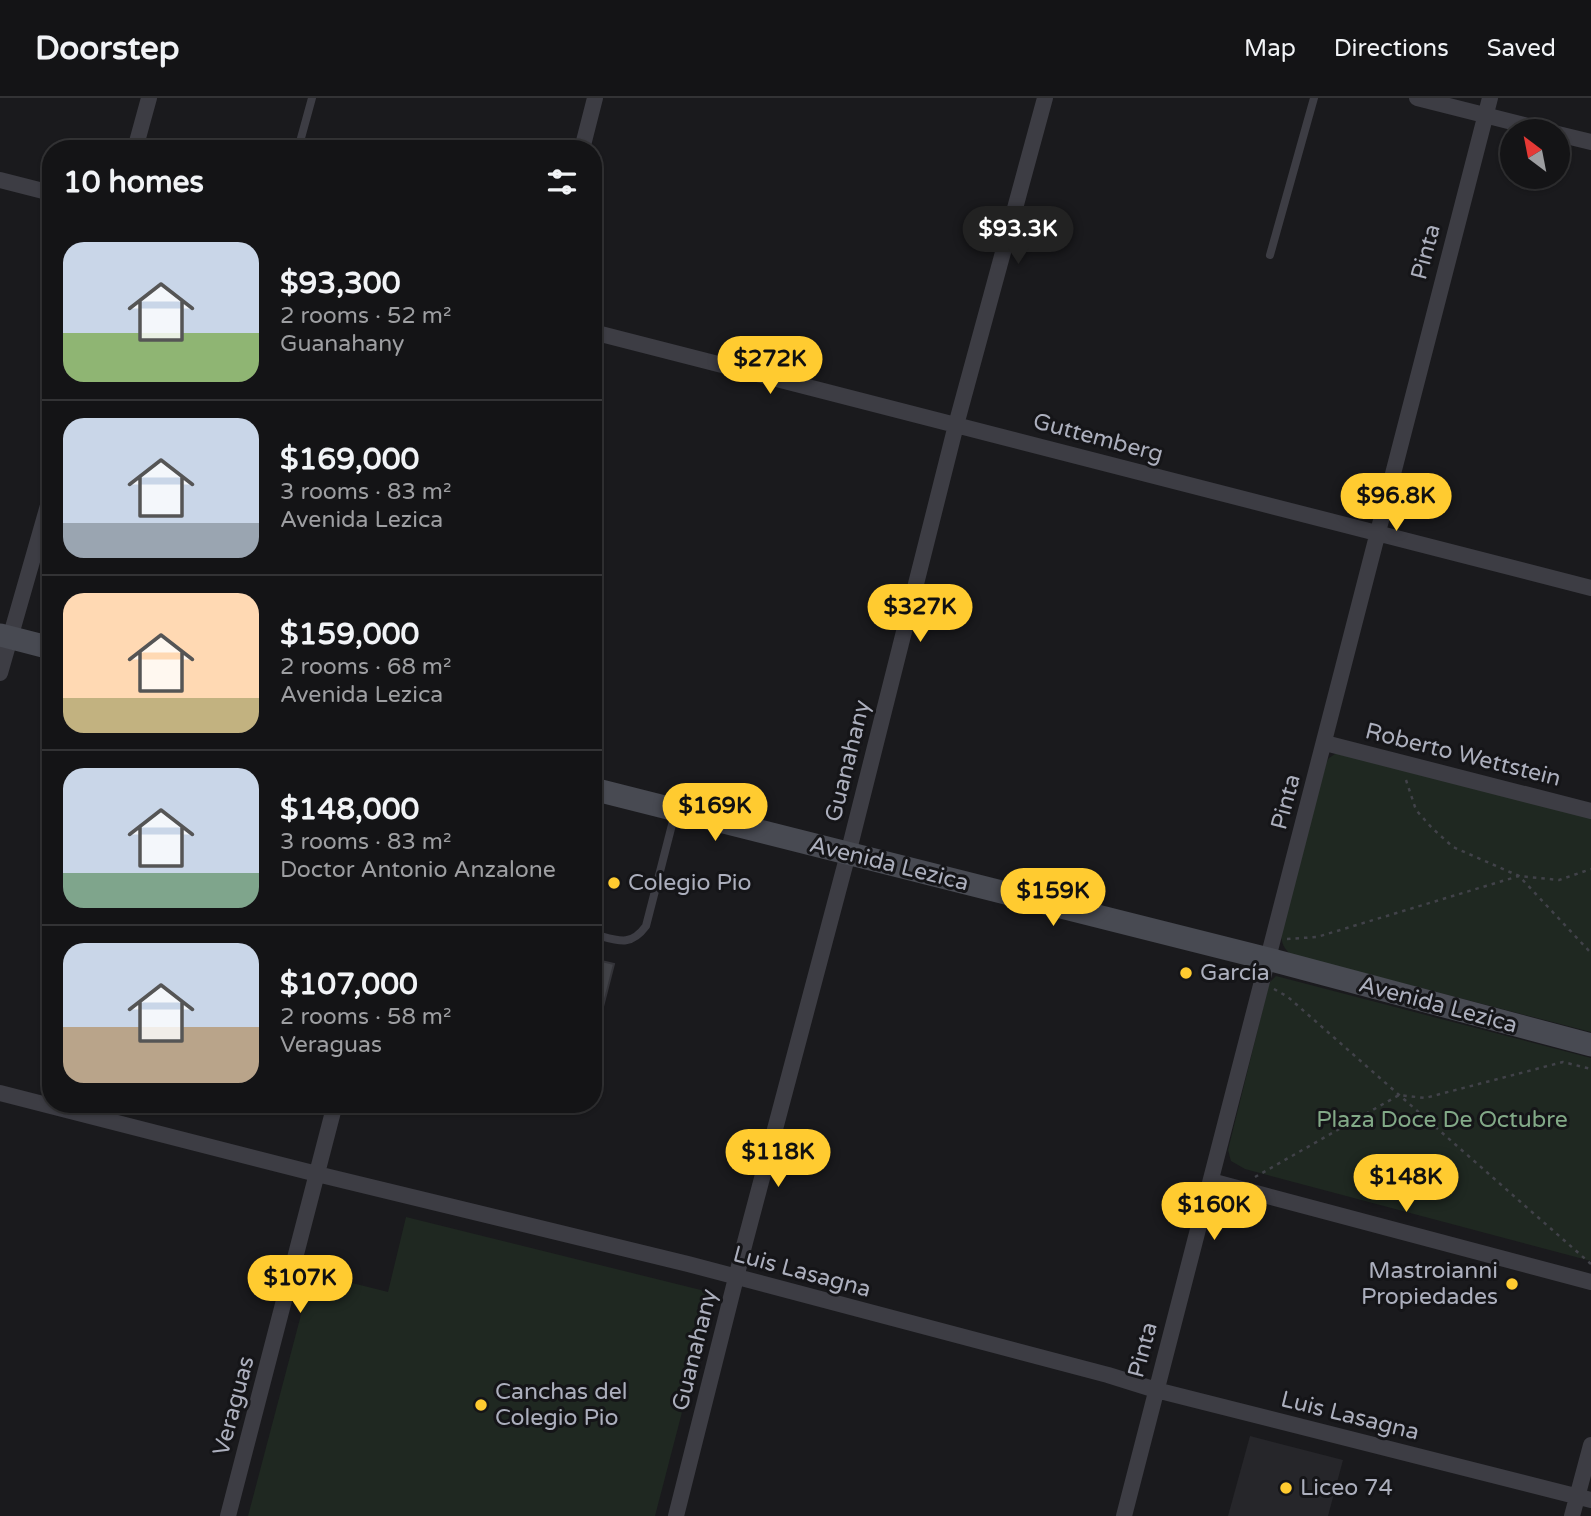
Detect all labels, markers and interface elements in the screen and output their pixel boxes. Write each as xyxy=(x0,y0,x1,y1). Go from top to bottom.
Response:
text: Doorstep xyxy=(35,29,180,68)
text: Map xyxy=(1244,34,1296,63)
text: Directions xyxy=(1334,34,1449,63)
text: Saved xyxy=(1487,34,1556,63)
north arrow xyxy=(1500,119,1570,189)
map controls xyxy=(1500,119,1570,189)
icon: filters xyxy=(543,163,581,201)
text: 10 homes xyxy=(63,164,204,201)
pin: $93.3K xyxy=(961,206,1075,266)
text: $93.3K xyxy=(979,215,1057,243)
street label: Pinta xyxy=(1405,221,1447,283)
text: $93,300 xyxy=(280,265,400,302)
icon: home xyxy=(119,270,203,354)
text: 2 rooms · 52 m² xyxy=(280,302,451,330)
text: Guanahany xyxy=(280,330,404,358)
pin: $272K xyxy=(721,336,819,396)
text: $272K xyxy=(734,345,806,373)
street label: Guttemberg xyxy=(1030,407,1166,469)
text: $169,000 xyxy=(280,441,419,478)
icon: home xyxy=(119,446,203,530)
pin: $96.8K xyxy=(1339,474,1453,533)
text: 3 rooms · 83 m² xyxy=(280,478,451,506)
text: $96.8K xyxy=(1357,482,1435,510)
text: Avenida Lezica xyxy=(280,506,443,534)
pin: $327K xyxy=(871,584,969,644)
text: $327K xyxy=(884,593,956,621)
text: $159,000 xyxy=(280,616,419,653)
icon: home xyxy=(119,621,203,705)
text: 2 rooms · 68 m² xyxy=(280,653,451,681)
text: Avenida Lezica xyxy=(280,681,443,709)
street label: Guanahany xyxy=(819,697,877,825)
street label: Roberto Wettstein xyxy=(1362,717,1564,793)
street label: Pinta xyxy=(1265,771,1307,833)
pin: $169K xyxy=(666,784,764,843)
text: $148,000 xyxy=(280,791,419,828)
text: $169K xyxy=(679,792,751,820)
icon: home xyxy=(119,796,203,880)
text: 3 rooms · 83 m² xyxy=(280,828,451,856)
street label: Avenida Lezica xyxy=(806,831,972,897)
text: Doctor Antonio Anzalone xyxy=(280,856,556,884)
pin: $159K xyxy=(1004,868,1102,928)
place label: Colegio Pio xyxy=(628,869,752,897)
marker: Colegio Pio xyxy=(606,875,622,891)
text: $159K xyxy=(1017,877,1089,905)
place label: García xyxy=(1200,959,1270,987)
marker: García xyxy=(1178,965,1194,981)
text: $107,000 xyxy=(280,966,418,1003)
street label: Avenida Lezica xyxy=(1356,970,1520,1040)
icon: home xyxy=(119,971,203,1055)
text: 2 rooms · 58 m² xyxy=(280,1003,451,1031)
text: Veraguas xyxy=(280,1031,382,1059)
park label: Plaza Doce De Octubre xyxy=(1316,1106,1568,1134)
pin: $118K xyxy=(729,1130,827,1189)
text: $118K xyxy=(742,1138,814,1166)
pin: $148K xyxy=(1357,1154,1455,1214)
text: $148K xyxy=(1370,1163,1442,1191)
pin: $160K xyxy=(1165,1182,1263,1242)
text: $160K xyxy=(1178,1191,1250,1219)
street label: Luis Lasagna xyxy=(730,1240,874,1304)
pin: $107K xyxy=(251,1256,349,1315)
place label: Mastroianni Propiedades xyxy=(1361,1257,1498,1311)
text: $107K xyxy=(264,1264,336,1292)
marker: Mastroianni Propiedades xyxy=(1504,1276,1520,1292)
street label: Guanahany xyxy=(666,1286,724,1414)
street label: Pinta xyxy=(1122,1319,1164,1381)
street label: Veraguas xyxy=(207,1353,261,1459)
place label: Canchas del Colegio Pio xyxy=(495,1378,627,1432)
street label: Luis Lasagna xyxy=(1278,1385,1422,1447)
marker: Canchas del Colegio Pio xyxy=(473,1397,489,1413)
place label: Liceo 74 xyxy=(1300,1474,1393,1502)
marker: Liceo 74 xyxy=(1278,1480,1294,1496)

